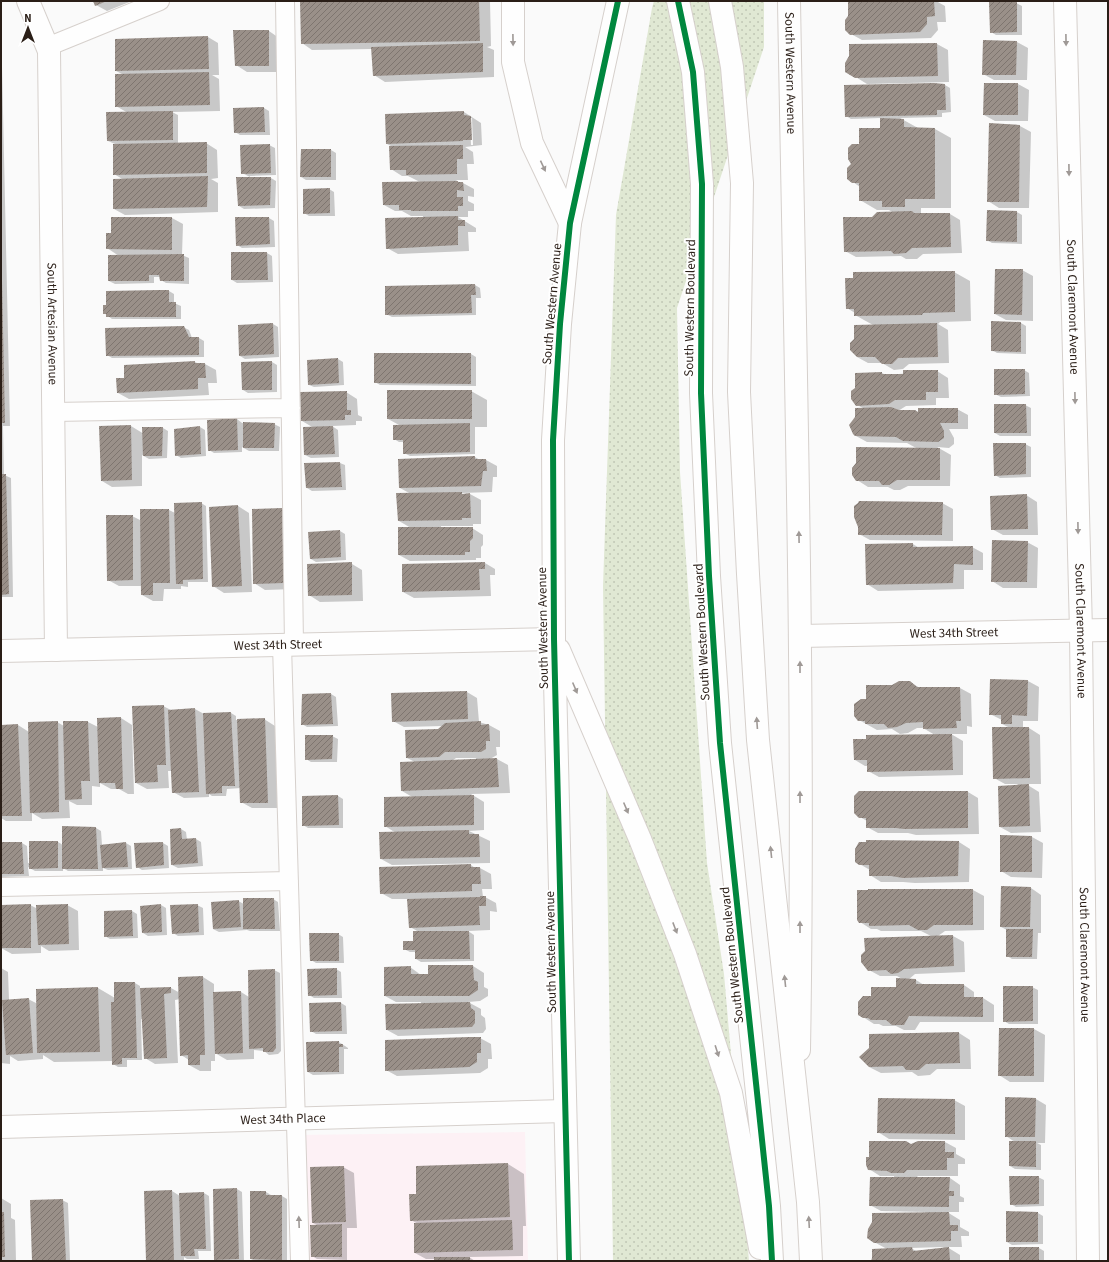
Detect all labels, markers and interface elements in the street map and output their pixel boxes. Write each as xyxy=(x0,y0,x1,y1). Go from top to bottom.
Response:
north arrow xyxy=(8,8,48,48)
text: N xyxy=(24,11,32,26)
street label: South Western Avenue xyxy=(780,12,800,134)
one-way arrow xyxy=(510,34,516,47)
one-way arrow xyxy=(1063,34,1069,47)
one-way arrow xyxy=(540,160,546,171)
one-way arrow xyxy=(1066,164,1072,177)
street label: South Western Boulevard xyxy=(680,239,700,377)
street label: South Claremont Avenue xyxy=(1062,239,1083,375)
street label: South Western Avenue xyxy=(538,242,566,366)
street label: South Artesian Avenue xyxy=(42,262,62,385)
one-way arrow xyxy=(1072,392,1078,405)
one-way arrow xyxy=(1075,522,1081,535)
one-way arrow xyxy=(795,531,802,543)
street label: South Western Boulevard xyxy=(689,563,715,701)
street label: South Claremont Avenue xyxy=(1070,563,1091,699)
street label: South Western Avenue xyxy=(533,567,553,689)
street label: West 34th Street xyxy=(910,623,999,643)
street label: West 34th Street xyxy=(233,635,323,655)
one-way arrow xyxy=(797,660,803,673)
one-way arrow xyxy=(572,683,578,694)
one-way arrow xyxy=(754,717,761,729)
one-way arrow xyxy=(797,790,803,803)
one-way arrow xyxy=(624,802,630,814)
one-way arrow xyxy=(767,846,774,858)
street label: South Western Boulevard xyxy=(716,886,748,1024)
street label: South Claremont Avenue xyxy=(1075,887,1094,1023)
street label: South Western Avenue xyxy=(541,891,561,1013)
one-way arrow xyxy=(797,920,803,933)
one-way arrow xyxy=(672,923,678,935)
one-way arrow xyxy=(781,975,788,987)
one-way arrow xyxy=(714,1045,720,1057)
street label: West 34th Place xyxy=(240,1109,326,1129)
one-way arrow xyxy=(296,1215,302,1228)
one-way arrow xyxy=(806,1216,813,1228)

